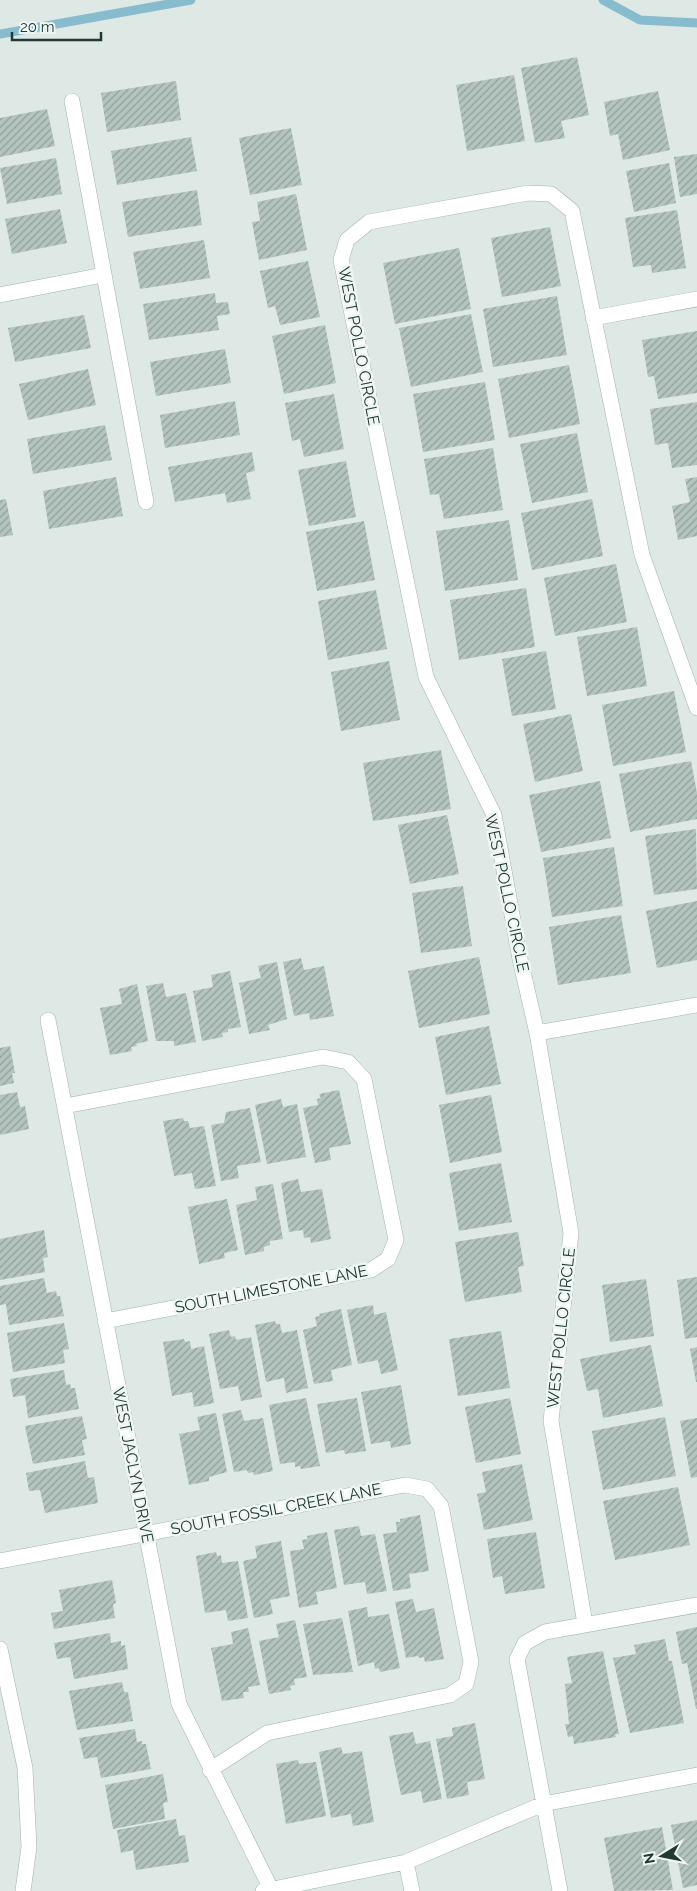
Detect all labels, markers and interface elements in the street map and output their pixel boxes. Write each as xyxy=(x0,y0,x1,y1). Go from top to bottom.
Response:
scale bar xyxy=(12,10,101,42)
text: 20 m xyxy=(20,18,55,36)
street label: WEST POLLO CIRCLE xyxy=(334,265,384,427)
street label: WEST POLLO CIRCLE xyxy=(481,812,533,974)
street label: WEST POLLO CIRCLE xyxy=(543,1247,579,1409)
street label: SOUTH LIMESTONE LANE xyxy=(173,1261,369,1317)
street label: WEST JACLYN DRIVE xyxy=(109,1385,158,1545)
street label: SOUTH FOSSIL CREEK LANE xyxy=(169,1479,383,1539)
north arrow xyxy=(637,1831,687,1881)
text: N xyxy=(640,1852,658,1865)

